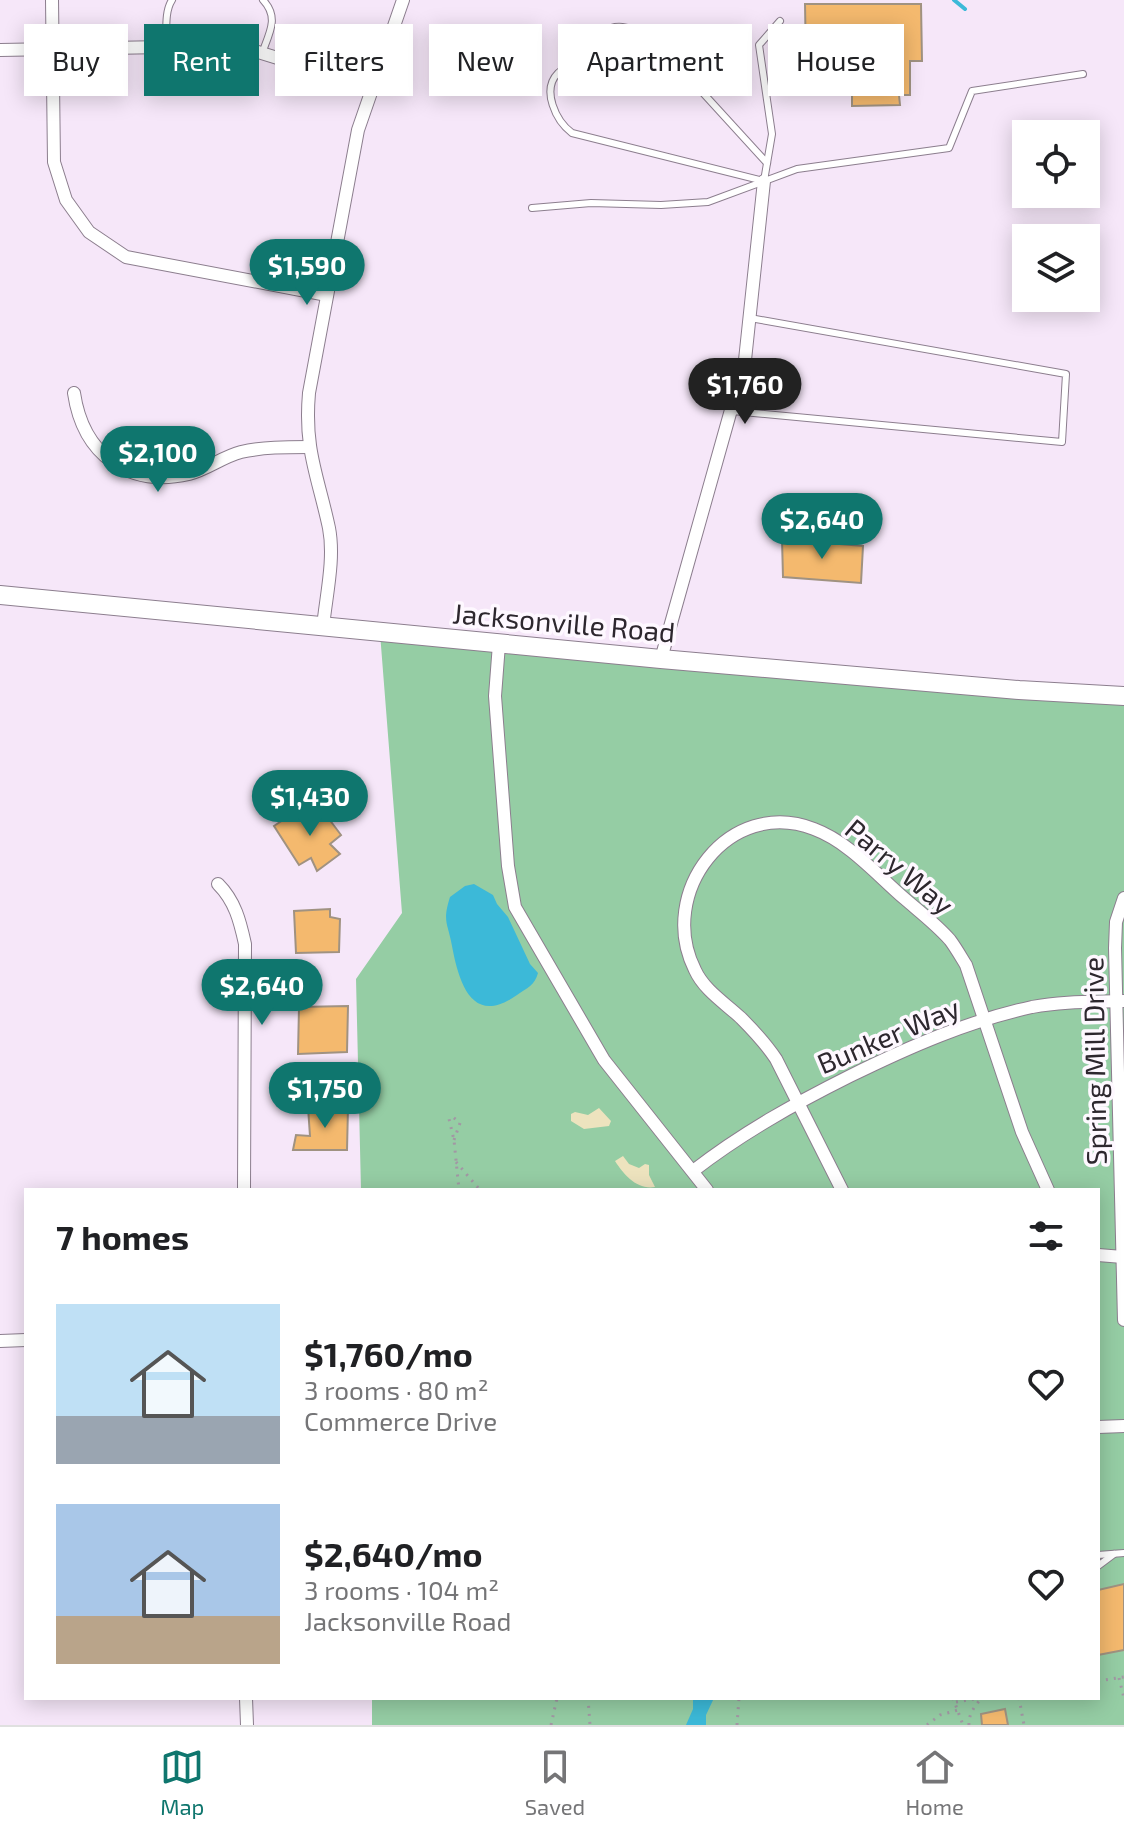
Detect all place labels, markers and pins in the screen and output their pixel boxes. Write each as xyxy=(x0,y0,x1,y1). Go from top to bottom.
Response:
pin: $1,590 xyxy=(242,239,372,307)
pin: $1,760 xyxy=(680,358,810,426)
pin: $2,100 xyxy=(93,426,223,494)
pin: $2,640 xyxy=(757,493,887,561)
pin: $1,430 xyxy=(245,770,375,838)
pin: $2,640 xyxy=(197,959,327,1027)
pin: $1,750 xyxy=(260,1062,390,1130)

